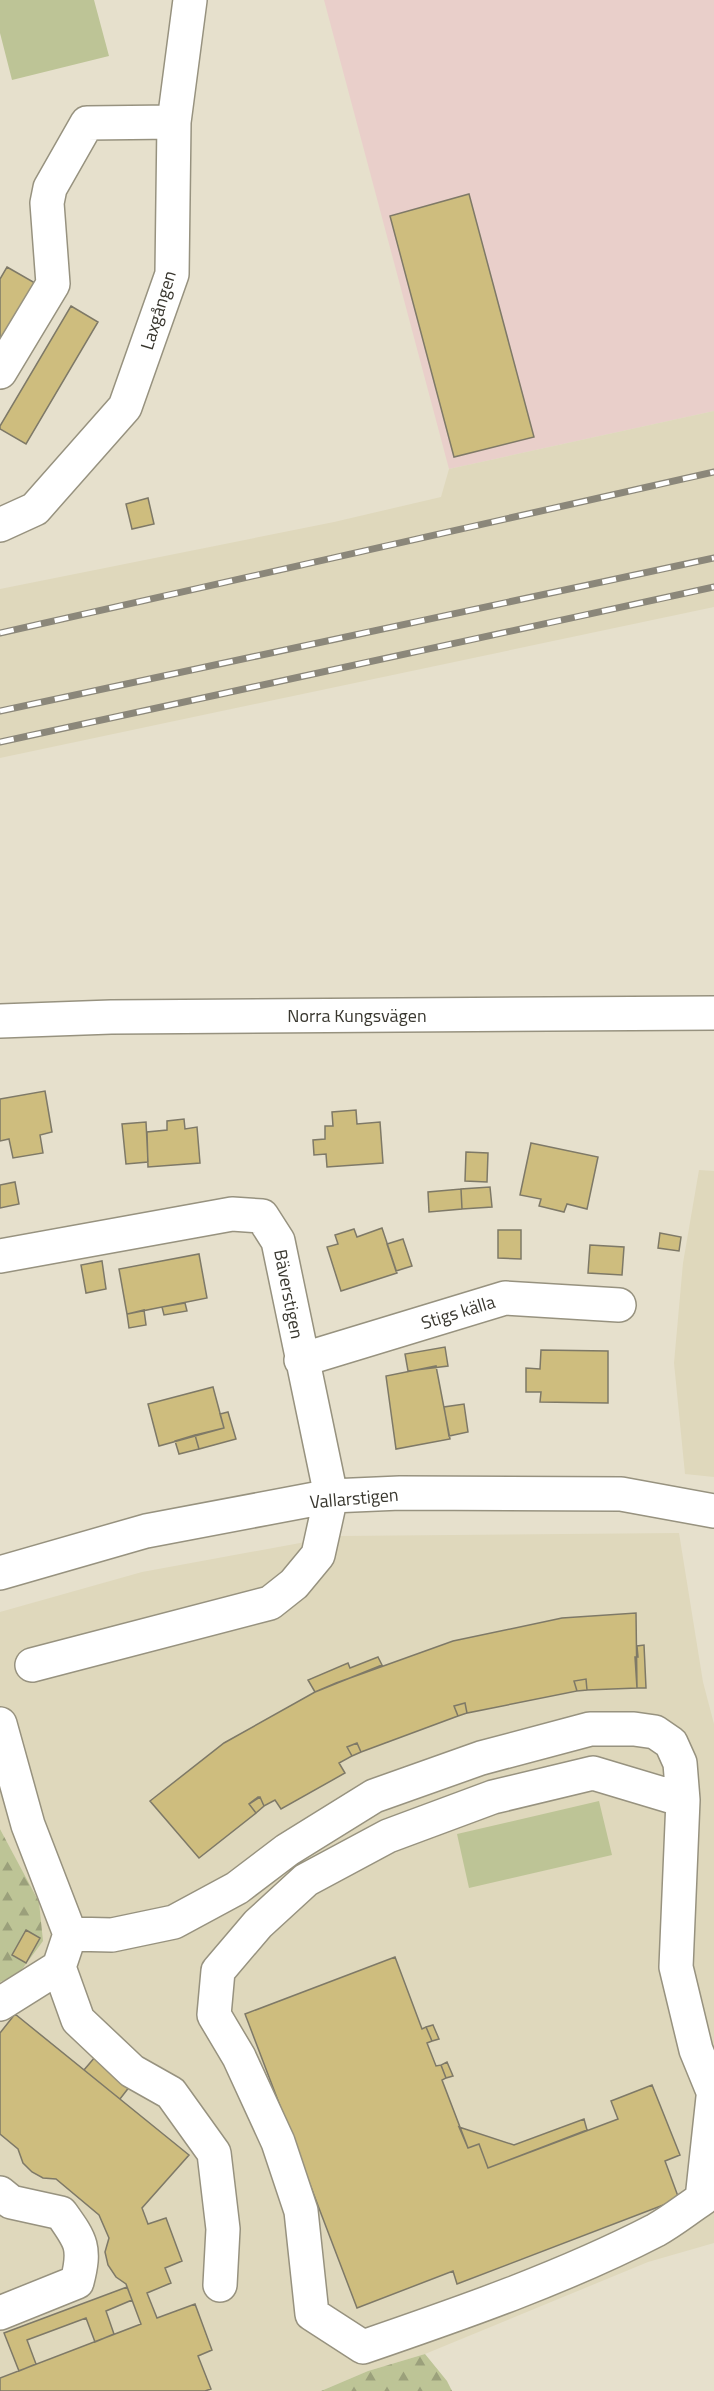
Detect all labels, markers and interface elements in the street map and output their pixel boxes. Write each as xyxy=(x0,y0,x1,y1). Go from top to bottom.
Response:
street label: Laxgången xyxy=(133,267,183,353)
street label: Norra Kungsvägen xyxy=(287,1002,427,1029)
street label: Bäverstigen xyxy=(267,1247,311,1341)
street label: Stigs källa xyxy=(418,1288,498,1336)
street label: Vallarstigen xyxy=(308,1481,400,1515)

